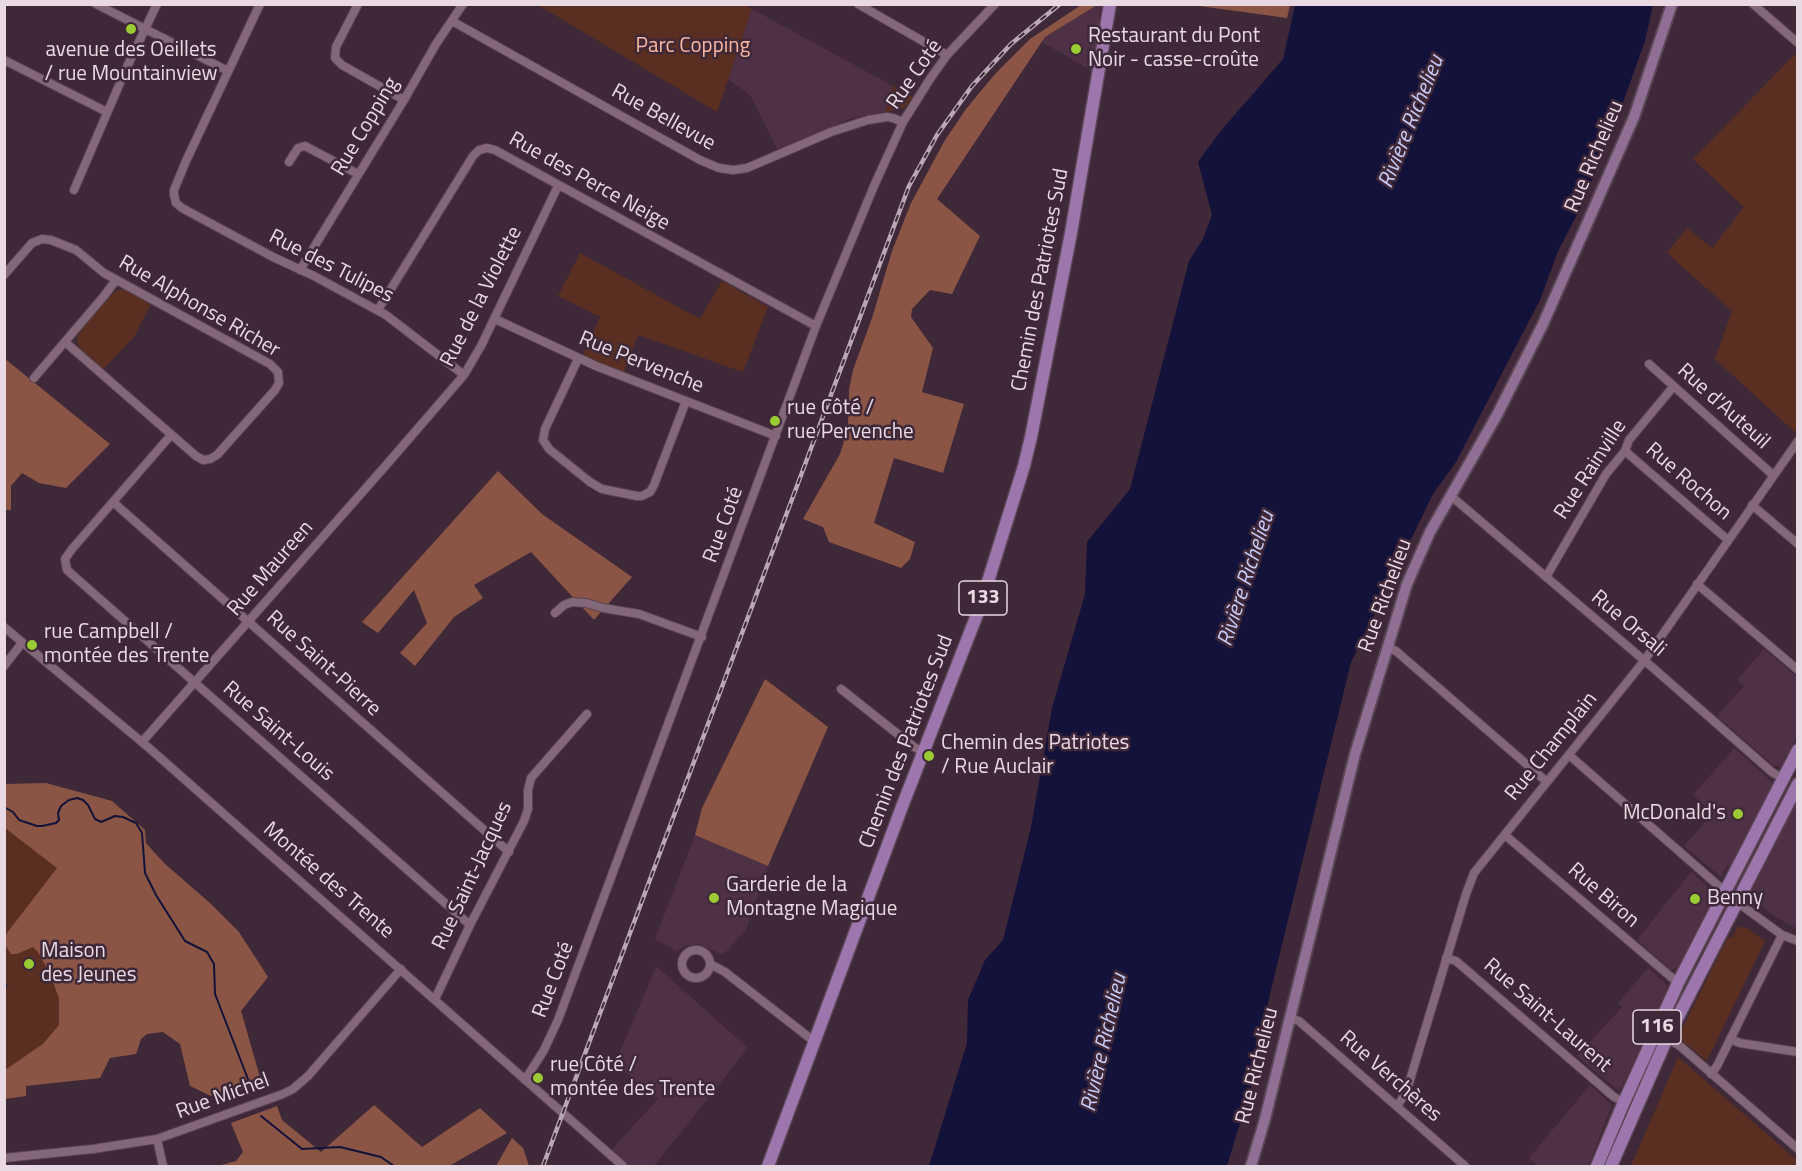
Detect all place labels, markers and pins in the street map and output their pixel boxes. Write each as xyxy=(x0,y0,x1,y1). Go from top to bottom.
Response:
marker: avenue des Oeillets / rue Mountainview xyxy=(124,22,138,36)
place label: Restaurant du Pont Noir - casse-croûte xyxy=(1088,24,1260,74)
place label: avenue des Oeillets / rue Mountainview xyxy=(45,38,217,88)
marker: Restaurant du Pont Noir - casse-croûte xyxy=(1069,42,1083,56)
place label: rue Côté / rue Pervenche xyxy=(787,396,914,446)
marker: rue Côté / rue Pervenche xyxy=(768,414,782,428)
place label: rue Campbell / montée des Trente xyxy=(44,620,209,670)
marker: rue Campbell / montée des Trente xyxy=(25,638,39,652)
place label: Chemin des Patriotes / Rue Auclair xyxy=(941,731,1129,781)
marker: Chemin des Patriotes / Rue Auclair xyxy=(922,749,936,763)
place label: McDonald's xyxy=(1623,801,1726,827)
marker: McDonald's xyxy=(1731,807,1745,821)
place label: Garderie de la Montagne Magique xyxy=(726,873,897,923)
place label: Benny xyxy=(1707,886,1763,912)
marker: Garderie de la Montagne Magique xyxy=(707,891,721,905)
marker: Benny xyxy=(1688,892,1702,906)
place label: Maison des Jeunes xyxy=(41,939,136,989)
marker: Maison des Jeunes xyxy=(22,957,36,971)
place label: rue Côté / montée des Trente xyxy=(550,1053,715,1103)
marker: rue Côté / montée des Trente xyxy=(531,1071,545,1085)

